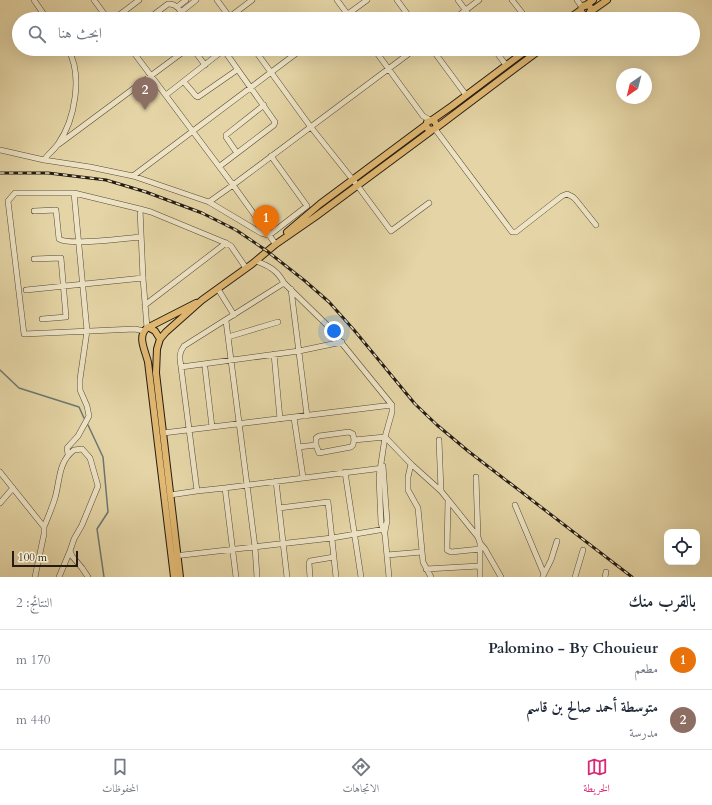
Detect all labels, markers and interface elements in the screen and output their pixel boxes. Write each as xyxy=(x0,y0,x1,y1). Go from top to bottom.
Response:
search box xyxy=(12,12,700,56)
icon: search xyxy=(26,23,48,45)
text: ابحث هنا xyxy=(58,23,102,43)
north arrow xyxy=(616,68,652,104)
pin: 2 xyxy=(132,77,158,110)
pin: 1 xyxy=(253,205,279,238)
your location xyxy=(324,321,344,341)
map controls xyxy=(664,529,700,565)
button: locate xyxy=(664,529,700,565)
scale bar xyxy=(12,549,78,568)
text: 100 m xyxy=(18,550,47,565)
text: بالقرب منك xyxy=(629,590,696,613)
text: النتائج: 2 xyxy=(16,594,52,612)
text: Palomino - By Chouieur xyxy=(488,638,658,658)
text: 170 m xyxy=(16,651,50,669)
text: 1 xyxy=(680,651,686,669)
text: مطعم xyxy=(634,660,658,678)
text: متوسطة أحمد صالح بن قاسم xyxy=(526,697,658,717)
text: 440 m xyxy=(16,711,50,729)
text: 2 xyxy=(680,711,686,729)
text: مدرسة xyxy=(629,724,658,742)
tab: المحفوظات xyxy=(102,756,138,799)
tab: الاتجاهات xyxy=(342,756,379,799)
tab: الخريطة xyxy=(583,756,610,799)

